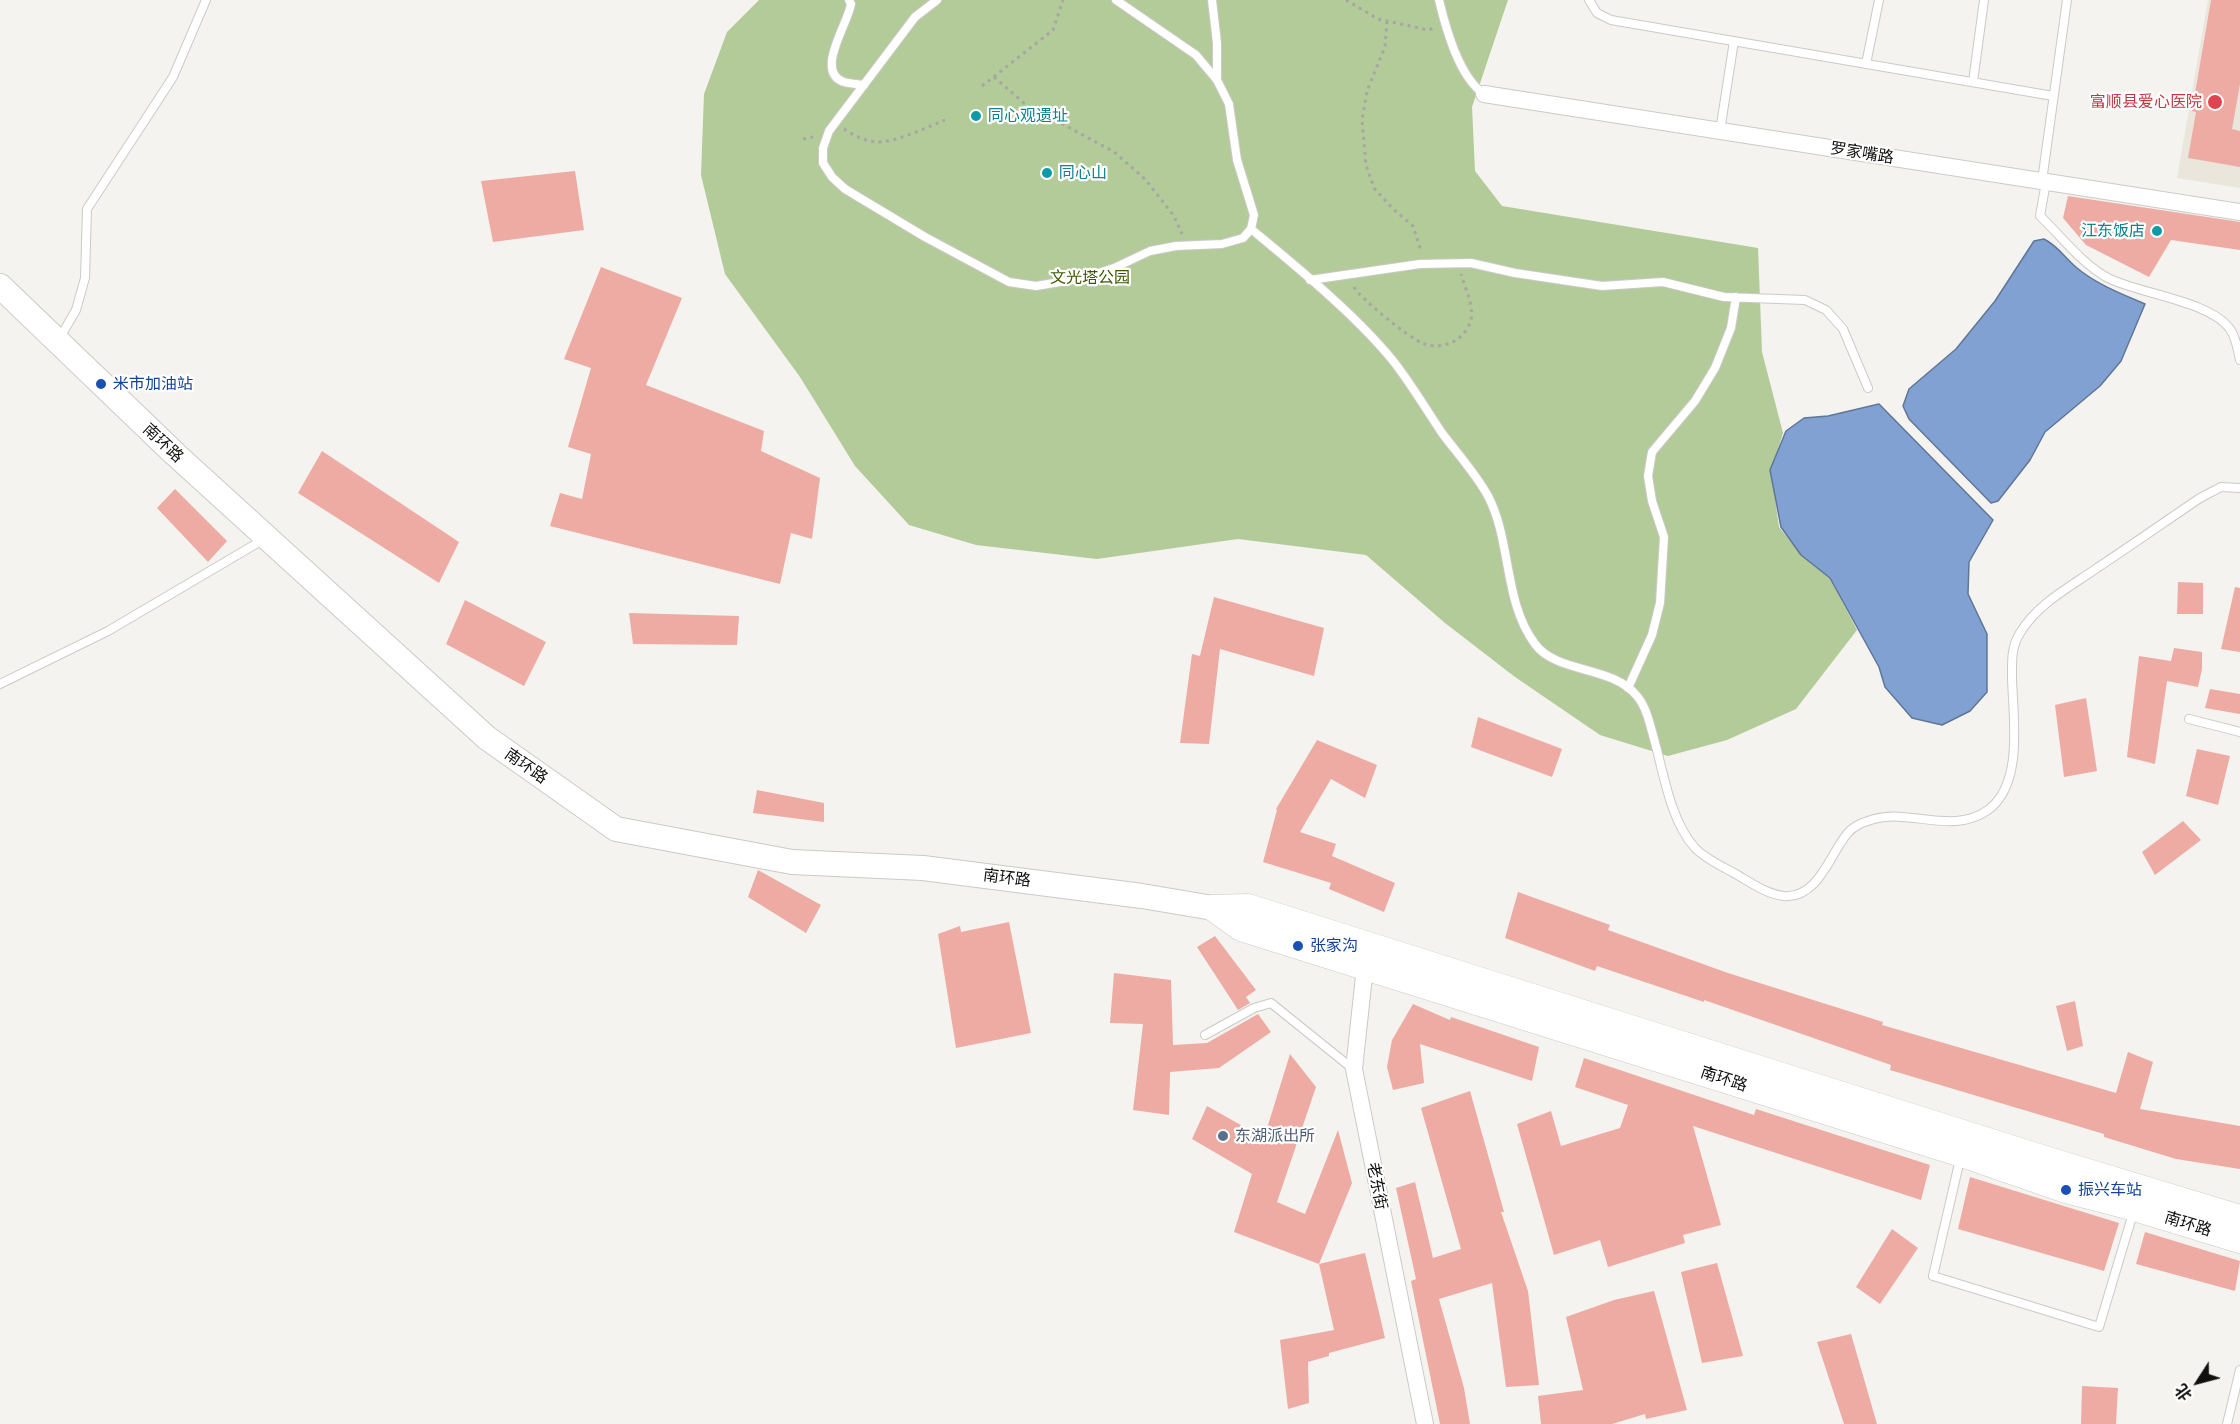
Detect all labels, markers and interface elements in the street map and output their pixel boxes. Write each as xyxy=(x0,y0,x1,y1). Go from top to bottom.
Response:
place label: 富顺县爱心医院 xyxy=(2090,92,2202,112)
marker: 富顺县爱心医院 xyxy=(2206,93,2224,111)
place label: 同心观遗址 xyxy=(988,106,1068,126)
marker: 同心观遗址 xyxy=(969,109,983,123)
street label: 罗家嘴路 xyxy=(1829,139,1895,167)
place label: 同心山 xyxy=(1059,163,1107,183)
marker: 同心山 xyxy=(1040,166,1054,180)
place label: 江东饭店 xyxy=(2081,221,2145,241)
marker: 江东饭店 xyxy=(2150,224,2164,238)
park label: 文光塔公园 xyxy=(1050,268,1130,288)
place label: 米市加油站 xyxy=(113,374,193,394)
marker: 米市加油站 xyxy=(94,377,108,391)
street label: 南环路 xyxy=(139,420,187,466)
street label: 南环路 xyxy=(501,744,551,788)
street label: 南环路 xyxy=(982,866,1032,890)
place label: 张家沟 xyxy=(1310,936,1358,956)
marker: 张家沟 xyxy=(1291,939,1305,953)
street label: 南环路 xyxy=(1698,1062,1750,1096)
place label: 东湖派出所 xyxy=(1235,1126,1315,1146)
marker: 东湖派出所 xyxy=(1216,1129,1230,1143)
street label: 老东街 xyxy=(1363,1161,1391,1211)
place label: 振兴车站 xyxy=(2078,1180,2142,1200)
marker: 振兴车站 xyxy=(2059,1183,2073,1197)
street label: 南环路 xyxy=(2162,1208,2214,1240)
north arrow xyxy=(2168,1352,2228,1412)
text: 北 xyxy=(2171,1380,2196,1405)

